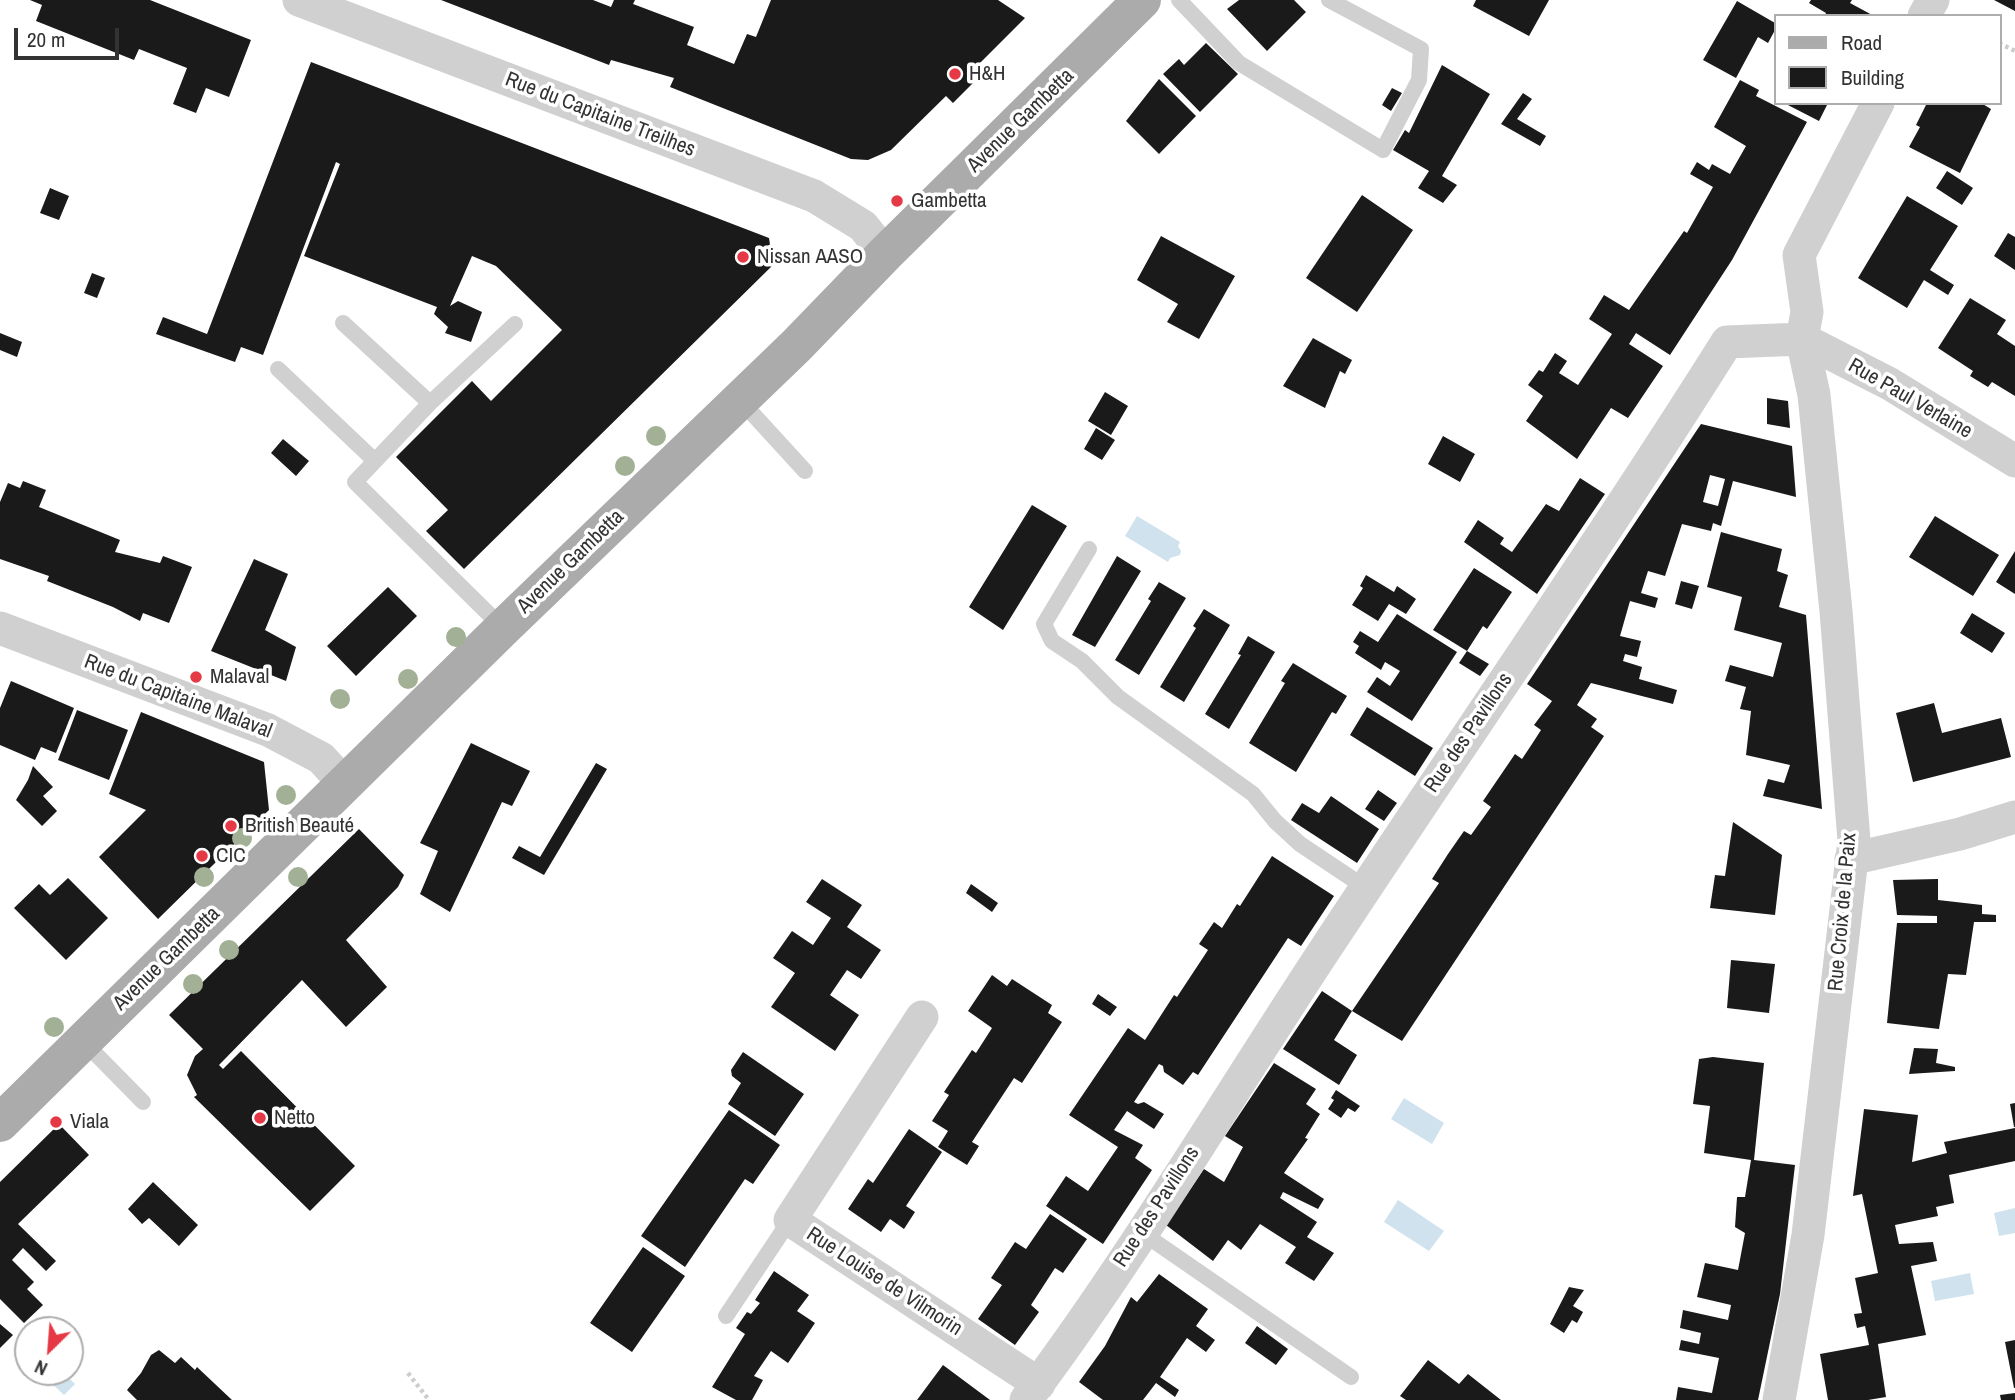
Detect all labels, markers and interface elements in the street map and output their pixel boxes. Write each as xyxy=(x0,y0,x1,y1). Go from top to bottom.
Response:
scale bar xyxy=(18,14,122,58)
legend xyxy=(1773,14,2001,105)
text: 20 m xyxy=(27,25,65,54)
text: Road xyxy=(1841,28,1882,57)
place label: H&H xyxy=(969,61,1005,87)
text: Building xyxy=(1841,63,1904,92)
street label: Avenue Gambetta xyxy=(962,64,1080,178)
marker: H&H xyxy=(947,66,963,82)
street label: Rue du Capitaine Treilhes xyxy=(501,67,699,163)
place label: Gambetta xyxy=(911,188,987,214)
marker: Gambetta xyxy=(889,193,905,209)
place label: Nissan AASO xyxy=(757,244,863,270)
marker: Nissan AASO xyxy=(735,249,751,265)
street label: Rue Paul Verlaine xyxy=(1844,353,1976,445)
street label: Avenue Gambetta xyxy=(512,505,630,619)
street label: Rue du Capitaine Malaval xyxy=(81,650,275,744)
place label: Malaval xyxy=(210,664,269,690)
street label: Rue des Pavillons xyxy=(1420,668,1518,798)
marker: Malaval xyxy=(188,669,204,685)
place label: British Beauté xyxy=(245,813,354,839)
marker: British Beauté xyxy=(223,818,239,834)
street label: Rue Croix de la Paix xyxy=(1824,832,1862,992)
place label: CIC xyxy=(216,843,246,869)
marker: CIC xyxy=(194,848,210,864)
street label: Avenue Gambetta xyxy=(108,902,226,1016)
place label: Netto xyxy=(274,1105,315,1131)
place label: Viala xyxy=(70,1109,109,1135)
marker: Netto xyxy=(252,1110,268,1126)
marker: Viala xyxy=(48,1114,64,1130)
street label: Rue des Pavillons xyxy=(1109,1142,1205,1272)
street label: Rue Louise de Vilmorin xyxy=(801,1222,967,1342)
north arrow xyxy=(14,1316,84,1386)
text: N xyxy=(30,1354,52,1382)

